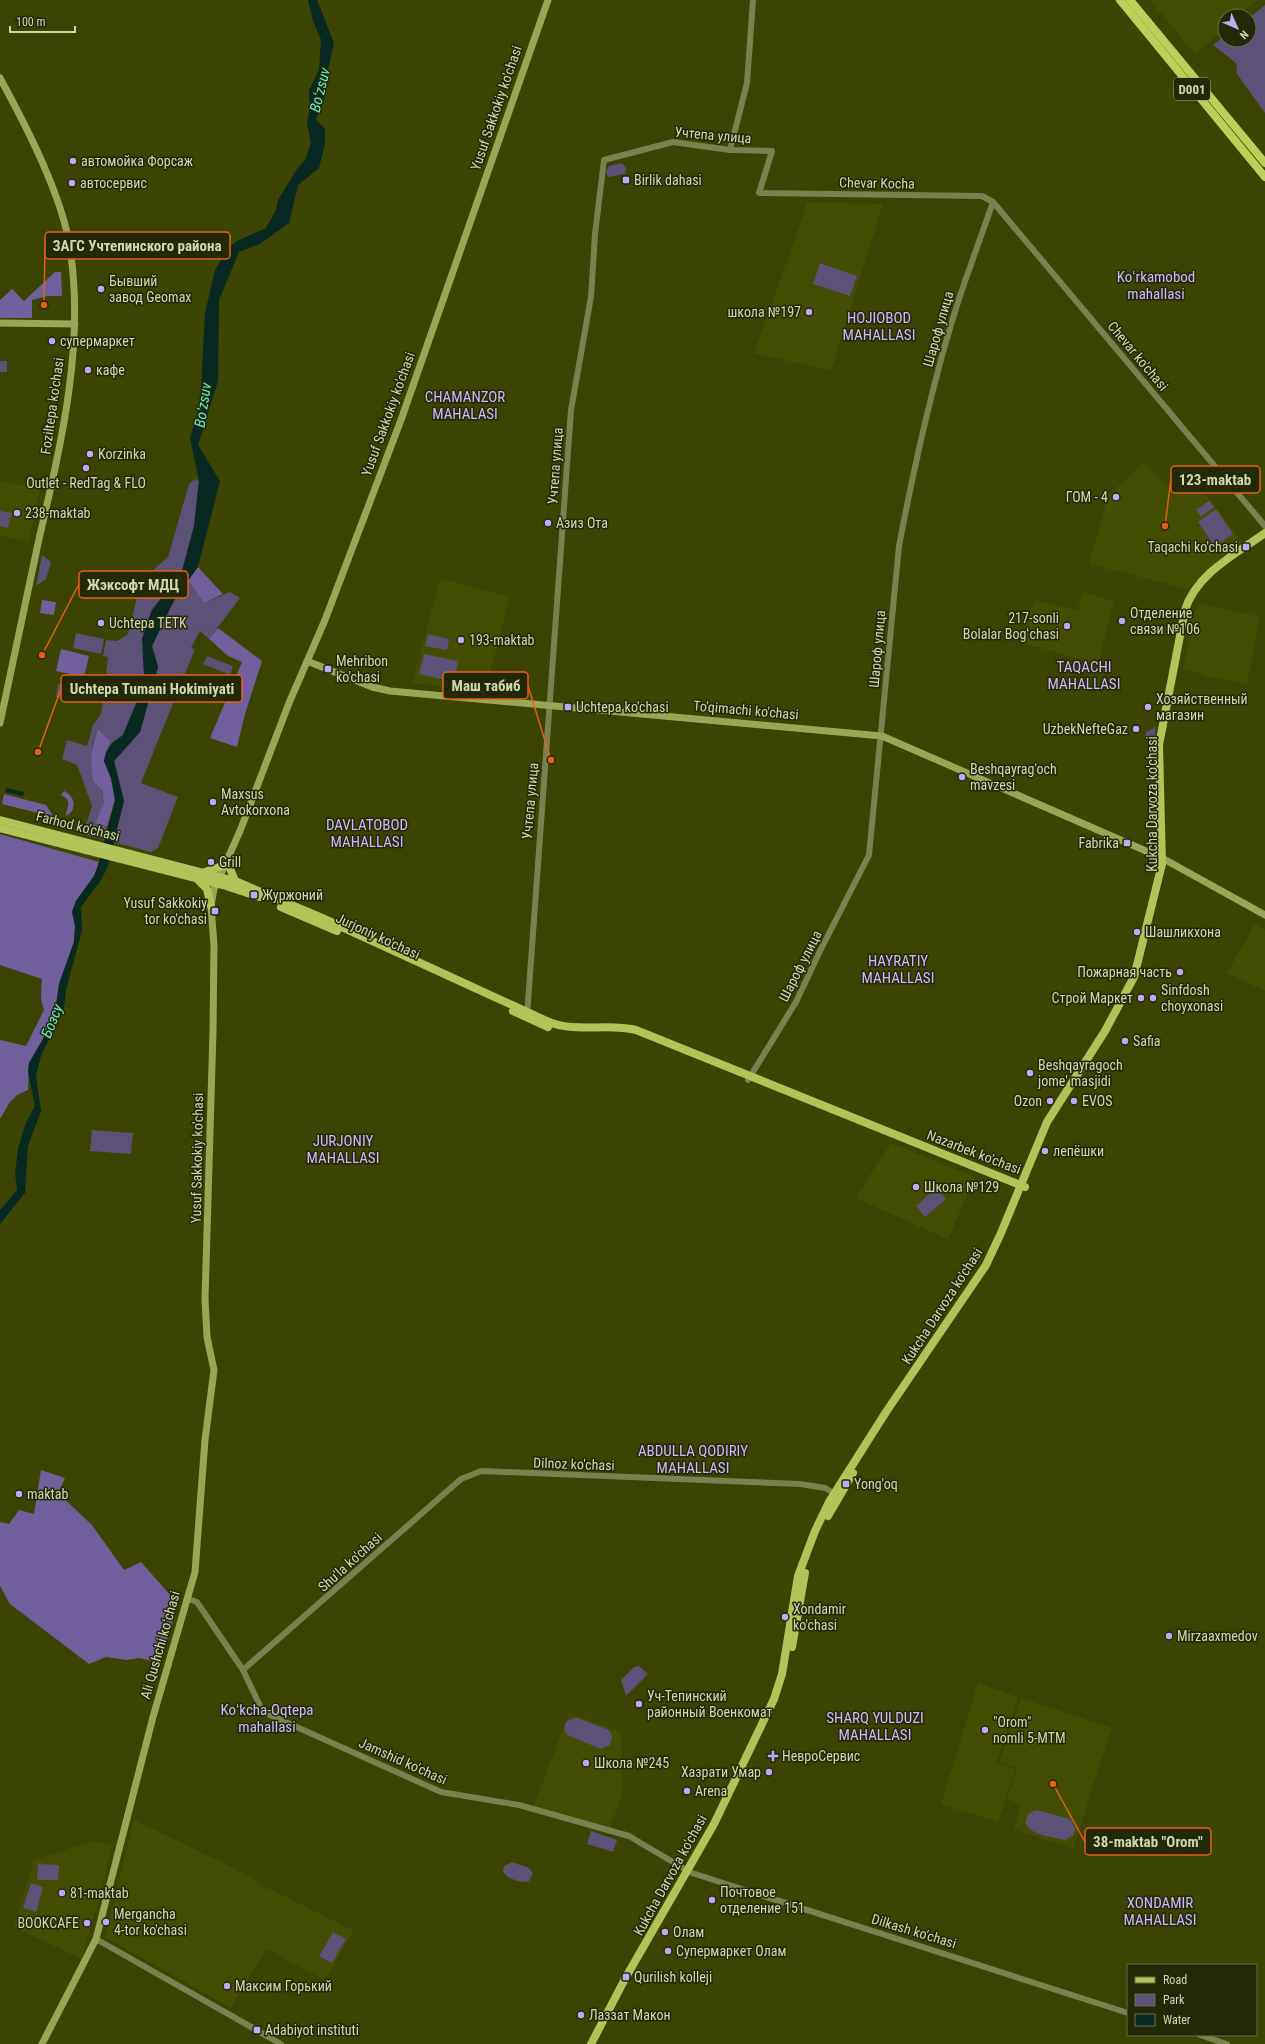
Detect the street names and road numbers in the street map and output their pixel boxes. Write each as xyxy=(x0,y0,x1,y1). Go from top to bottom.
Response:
street label: Yusuf Sakkokiy ko'chasi xyxy=(467,44,525,172)
road number: D001 xyxy=(1174,78,1210,100)
street label: Учтепа улица xyxy=(674,124,752,146)
street label: Chevar Kocha xyxy=(839,174,915,192)
street label: Шароф улица xyxy=(920,289,956,369)
street label: Chevar ko'chasi xyxy=(1104,318,1172,394)
street label: Yusuf Sakkokiy ko'chasi xyxy=(358,350,418,478)
street label: Foziltepa ko'chasi xyxy=(37,357,67,455)
street label: Учтепа улица xyxy=(544,427,566,505)
street label: Шароф улица xyxy=(866,609,888,689)
street label: To'qimachi ko'chasi xyxy=(693,697,799,723)
street label: Kukcha Darvoza ko'chasi xyxy=(1144,736,1160,872)
street label: Учтепа улица xyxy=(519,762,541,840)
street label: Farhod ko'chasi xyxy=(35,808,121,844)
street label: Jurjoniy ko'chasi xyxy=(333,910,423,962)
street label: Шароф улица xyxy=(775,928,825,1004)
street label: Yusuf Sakkokiy ko'chasi xyxy=(188,1092,206,1224)
street label: Nazarbek ko'chasi xyxy=(925,1127,1023,1177)
street label: Kukcha Darvoza ko'chasi xyxy=(898,1245,986,1367)
street label: Dilnoz ko'chasi xyxy=(533,1455,615,1473)
street label: Shu'la ko'chasi xyxy=(315,1529,385,1595)
street label: Ali Qushchi koʻchasi xyxy=(137,1589,183,1701)
street label: Jamshid ko'chasi xyxy=(357,1734,449,1788)
street label: Kukcha Darvoza ko'chasi xyxy=(630,1812,710,1938)
street label: Dilkash ko'chasi xyxy=(870,1911,958,1951)

